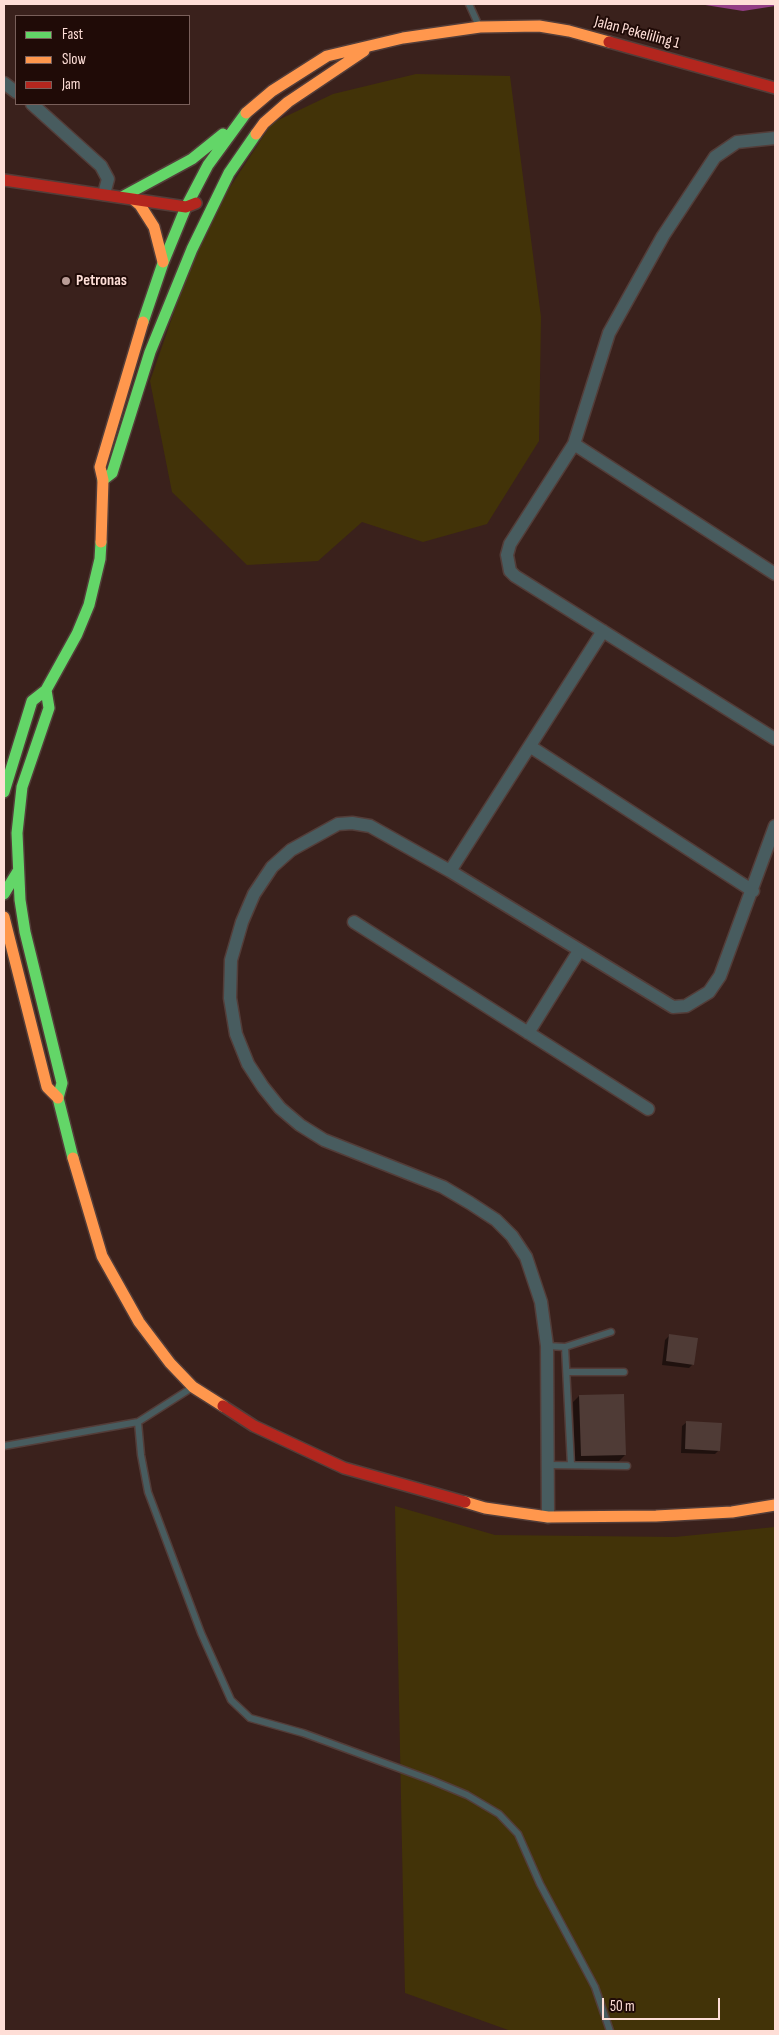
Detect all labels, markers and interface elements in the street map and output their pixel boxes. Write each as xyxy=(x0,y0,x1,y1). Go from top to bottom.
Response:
street label: Jalan Pekeliling 1 xyxy=(592,12,682,54)
legend xyxy=(15,15,190,105)
text: Fast xyxy=(62,25,83,44)
text: Slow xyxy=(62,50,86,69)
text: Jam xyxy=(62,75,80,94)
place label: Petronas xyxy=(76,271,127,291)
marker: Petronas xyxy=(60,275,72,287)
scale bar xyxy=(604,1988,722,2020)
text: 50 m xyxy=(610,1997,635,2016)

